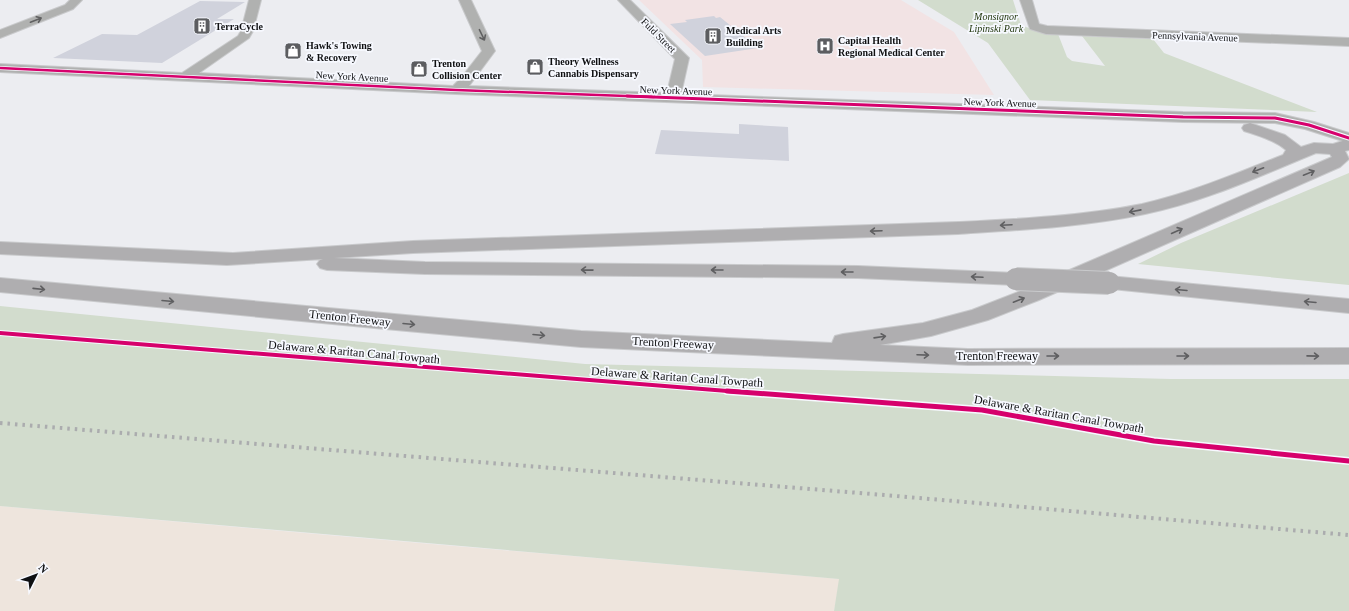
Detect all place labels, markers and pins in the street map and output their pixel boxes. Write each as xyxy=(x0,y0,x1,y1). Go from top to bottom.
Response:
building icon: TerraCycle xyxy=(192,16,212,36)
place label: TerraCycle xyxy=(215,21,264,32)
place label: Medical Arts Building xyxy=(726,25,781,48)
building icon: Medical Arts Building xyxy=(703,26,723,46)
place label: Capital Health Regional Medical Center xyxy=(838,35,945,58)
hospital icon: Capital Health Regional Medical Center xyxy=(815,36,835,56)
place label: Hawk's Towing & Recovery xyxy=(306,40,372,63)
shop icon: Hawk's Towing & Recovery xyxy=(283,41,303,61)
place label: Theory Wellness Cannabis Dispensary xyxy=(548,56,639,79)
shop icon: Theory Wellness Cannabis Dispensary xyxy=(525,57,545,77)
place label: Trenton Collision Center xyxy=(432,58,502,81)
shop icon: Trenton Collision Center xyxy=(409,59,429,79)

